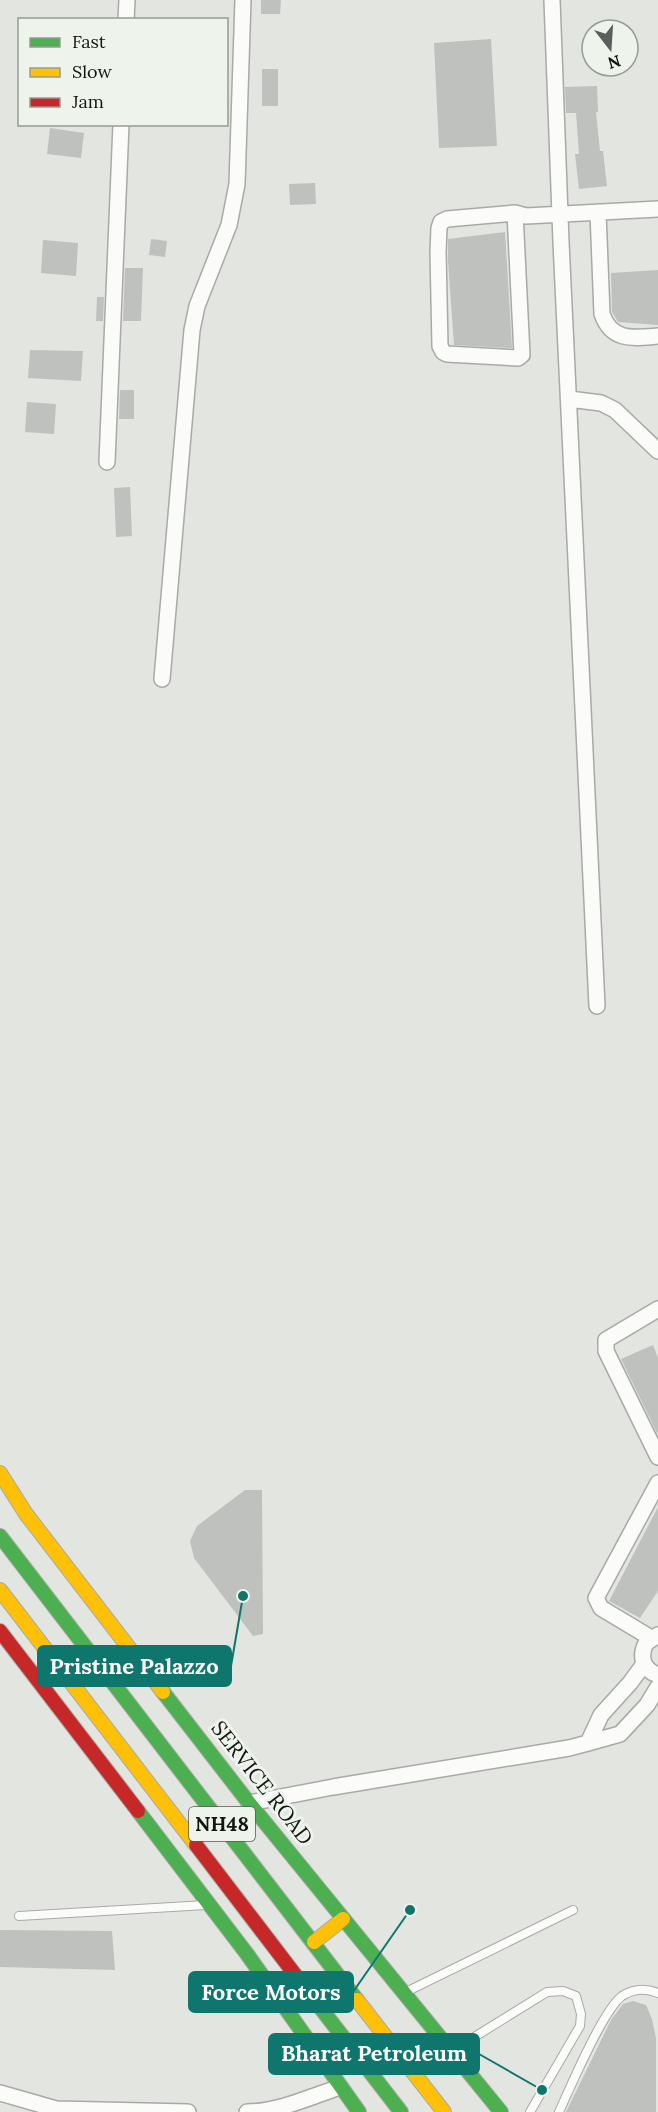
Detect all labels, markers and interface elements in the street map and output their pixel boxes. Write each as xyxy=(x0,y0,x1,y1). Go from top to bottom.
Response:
legend xyxy=(18,18,228,126)
north arrow xyxy=(580,18,640,78)
text: Fast xyxy=(72,30,106,53)
text: N xyxy=(606,51,623,74)
text: Slow xyxy=(72,60,112,83)
text: Jam xyxy=(71,90,104,113)
callout: Pristine Palazzo xyxy=(38,1646,231,1686)
text: Pristine Palazzo xyxy=(49,1652,219,1680)
street label: SERVICE ROAD xyxy=(205,1715,319,1850)
road number: NH48 xyxy=(189,1807,255,1841)
callout: Force Motors xyxy=(189,1972,353,2012)
text: Force Motors xyxy=(201,1978,341,2006)
callout: Bharat Petroleum xyxy=(269,2034,479,2074)
text: Bharat Petroleum xyxy=(281,2039,467,2067)

